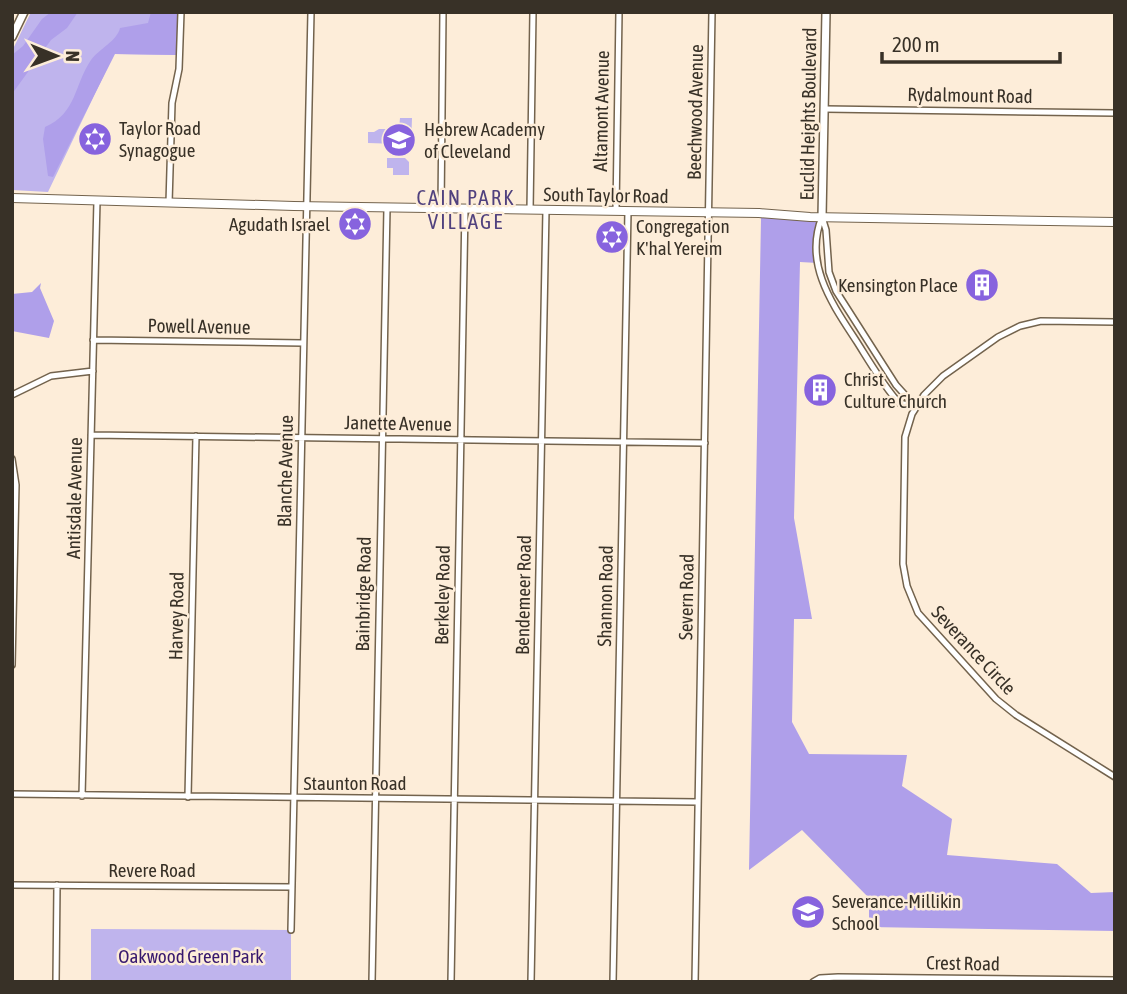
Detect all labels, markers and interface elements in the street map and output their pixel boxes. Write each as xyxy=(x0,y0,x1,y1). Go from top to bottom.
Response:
north arrow xyxy=(21,21,91,91)
scale bar xyxy=(882,21,1060,65)
street label: Euclid Heights Boulevard xyxy=(795,27,821,201)
text: 200 m xyxy=(892,32,940,56)
street label: Beechwood Avenue xyxy=(683,44,707,180)
text: N xyxy=(62,50,84,62)
street label: Altamont Avenue xyxy=(589,50,613,172)
street label: Rydalmount Road xyxy=(907,83,1033,107)
place label: Taylor Road Synagogue xyxy=(119,117,201,161)
place label: Hebrew Academy of Cleveland xyxy=(424,118,545,162)
synagogue icon: Taylor Road Synagogue xyxy=(76,120,114,158)
school or university icon: Hebrew Academy of Cleveland xyxy=(380,121,418,159)
street label: South Taylor Road xyxy=(543,183,669,207)
district label: CAIN PARK VILLAGE xyxy=(417,185,515,233)
synagogue icon: Agudath Israel xyxy=(336,205,374,243)
place label: Agudath Israel xyxy=(229,213,330,235)
place label: Congregation K'hal Yereim xyxy=(636,215,730,259)
synagogue icon: Congregation K'hal Yereim xyxy=(593,218,631,256)
building icon: Kensington Place xyxy=(963,266,1001,304)
place label: Kensington Place xyxy=(838,274,958,296)
street label: Powell Avenue xyxy=(147,314,251,338)
place label: Christ Culture Church xyxy=(844,368,947,412)
building icon: Christ Culture Church xyxy=(801,371,839,409)
street label: Janette Avenue xyxy=(344,411,452,435)
street label: Blanche Avenue xyxy=(273,415,297,527)
street label: Antisdale Avenue xyxy=(62,437,86,559)
street label: Bendemeer Road xyxy=(511,535,535,655)
street label: Bainbridge Road xyxy=(351,536,375,652)
street label: Berkeley Road xyxy=(430,545,454,645)
street label: Shannon Road xyxy=(593,545,617,647)
street label: Severn Road xyxy=(674,554,698,640)
street label: Harvey Road xyxy=(164,572,188,660)
street label: Severance Circle xyxy=(927,601,1021,699)
street label: Staunton Road xyxy=(304,772,406,794)
street label: Revere Road xyxy=(108,859,196,881)
place label: Severance-Millikin School xyxy=(832,890,961,934)
school or university icon: Severance-Millikin School xyxy=(789,893,827,931)
park label: Oakwood Green Park xyxy=(118,945,264,967)
street label: Crest Road xyxy=(926,951,1000,975)

